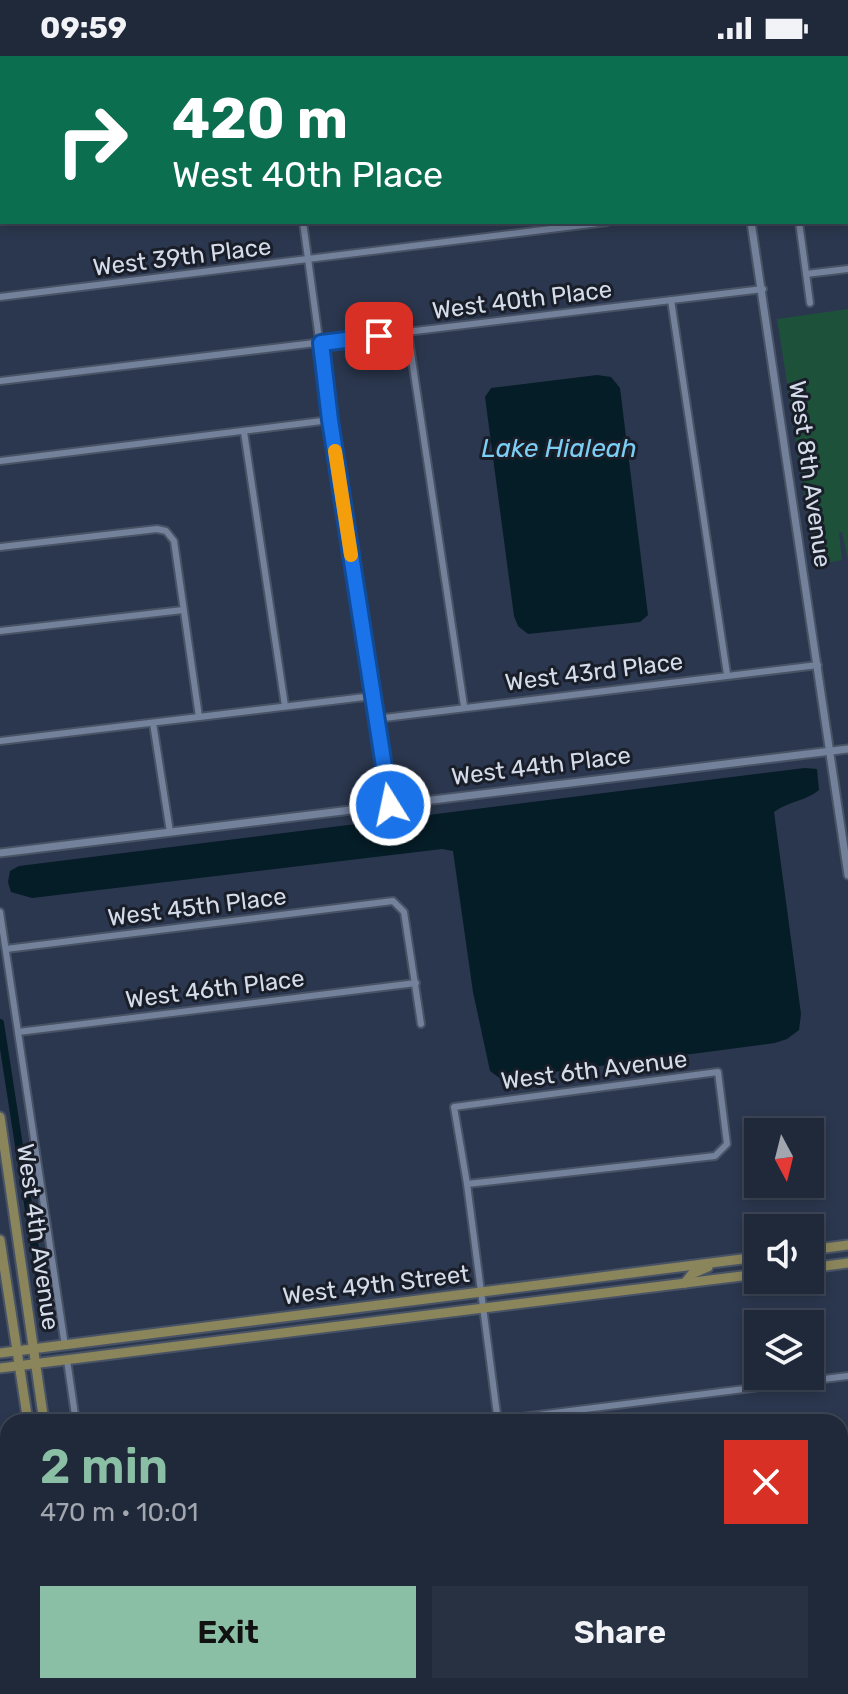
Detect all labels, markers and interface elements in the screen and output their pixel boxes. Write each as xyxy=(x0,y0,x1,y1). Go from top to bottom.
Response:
text: 09:59 xyxy=(40,10,127,46)
text: 420 m xyxy=(172,86,348,152)
icon: right xyxy=(40,88,144,192)
text: West 40th Place xyxy=(172,153,443,196)
street label: West 39th Place xyxy=(91,232,273,282)
street label: West 40th Place xyxy=(431,275,613,325)
pin xyxy=(345,302,413,370)
icon: arrive xyxy=(357,314,401,358)
street label: West 8th Avenue xyxy=(783,379,837,569)
water label: Lake Hialeah xyxy=(481,433,637,464)
street label: West 43rd Place xyxy=(503,647,685,697)
street label: West 44th Place xyxy=(450,741,632,791)
position arrow xyxy=(348,763,432,847)
street label: West 45th Place xyxy=(106,882,288,932)
street label: West 46th Place xyxy=(124,964,306,1014)
street label: West 6th Avenue xyxy=(499,1045,689,1095)
north arrow xyxy=(744,1118,824,1198)
map controls xyxy=(744,1118,824,1390)
street label: West 4th Avenue xyxy=(11,1142,65,1332)
button: sound xyxy=(744,1214,824,1294)
street label: West 49th Street xyxy=(281,1260,471,1310)
button: layers xyxy=(744,1310,824,1390)
text: 2 min xyxy=(40,1438,168,1495)
button: close xyxy=(724,1440,808,1524)
text: 470 m · 10:01 xyxy=(40,1497,198,1528)
button: Exit xyxy=(40,1586,416,1678)
button: Share xyxy=(432,1586,808,1678)

